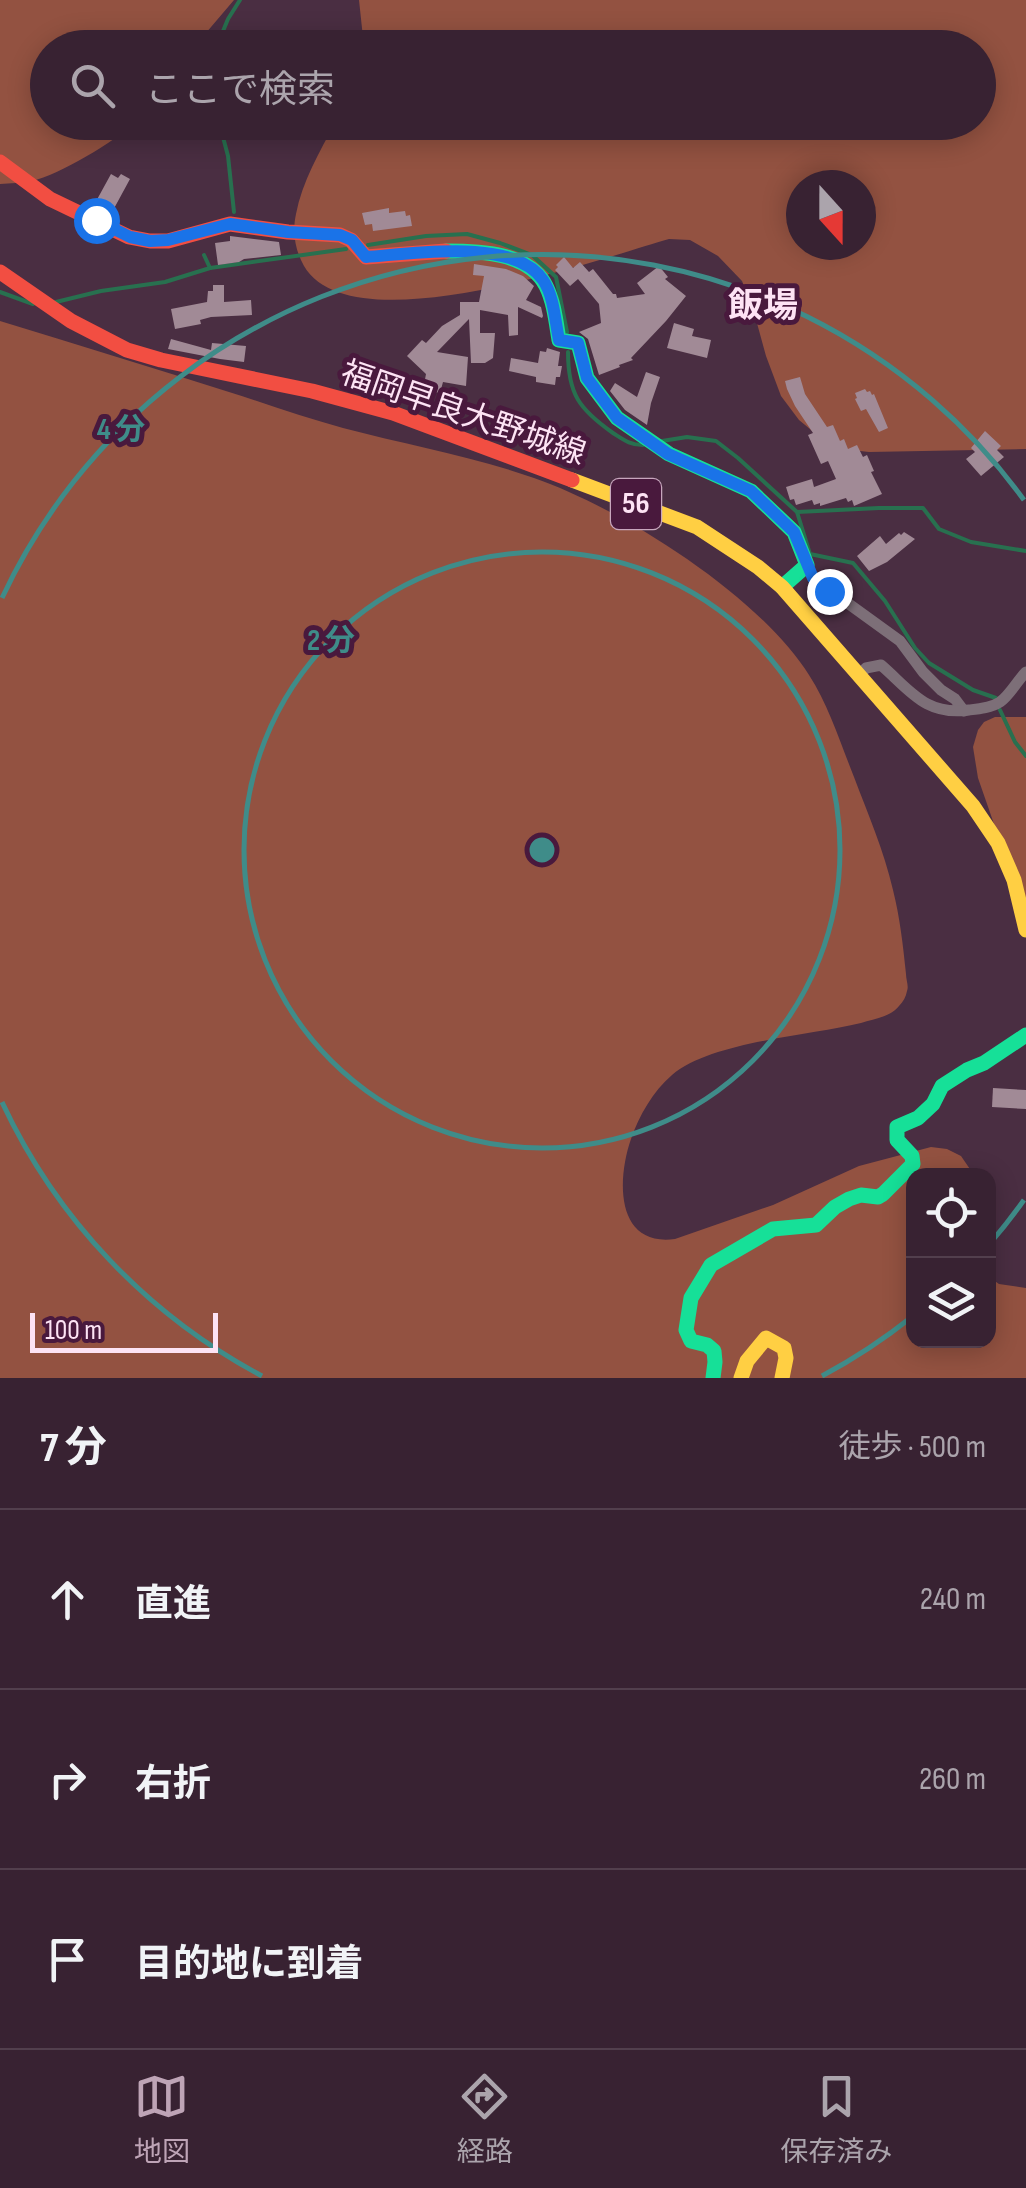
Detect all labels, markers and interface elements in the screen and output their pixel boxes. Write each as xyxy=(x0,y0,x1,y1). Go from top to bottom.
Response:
search box xyxy=(30,30,996,140)
icon: search xyxy=(65,58,120,113)
text: ここで検索 xyxy=(145,68,335,113)
north arrow xyxy=(786,170,876,260)
route start xyxy=(74,198,120,244)
district label: 飯場 xyxy=(728,285,798,328)
street label: 福岡早良大野城線 xyxy=(336,354,590,474)
text: 4 分 xyxy=(97,412,145,448)
road number: 56 xyxy=(611,479,661,529)
route end xyxy=(807,569,853,615)
text: 2 分 xyxy=(307,623,355,659)
centre of rings xyxy=(524,832,560,868)
map controls xyxy=(906,1168,996,1348)
button: locate xyxy=(906,1168,996,1258)
button: layers xyxy=(906,1258,996,1348)
scale bar xyxy=(30,1308,218,1352)
text: 100 m xyxy=(45,1314,102,1347)
text: 7 分 xyxy=(40,1423,107,1474)
text: 徒歩 · 500 m xyxy=(838,1428,986,1467)
icon: ahead xyxy=(40,1572,95,1627)
text: 240 m xyxy=(920,1580,986,1619)
text: 直進 xyxy=(135,1582,211,1627)
icon: right xyxy=(40,1752,95,1807)
text: 260 m xyxy=(919,1760,986,1799)
text: 右折 xyxy=(135,1762,211,1807)
icon: arrive xyxy=(40,1932,95,1987)
text: 目的地に到着 xyxy=(135,1942,363,1987)
tab: 地図 xyxy=(134,2069,190,2169)
tab: 経路 xyxy=(457,2069,513,2169)
tab: 保存済み xyxy=(780,2069,892,2169)

